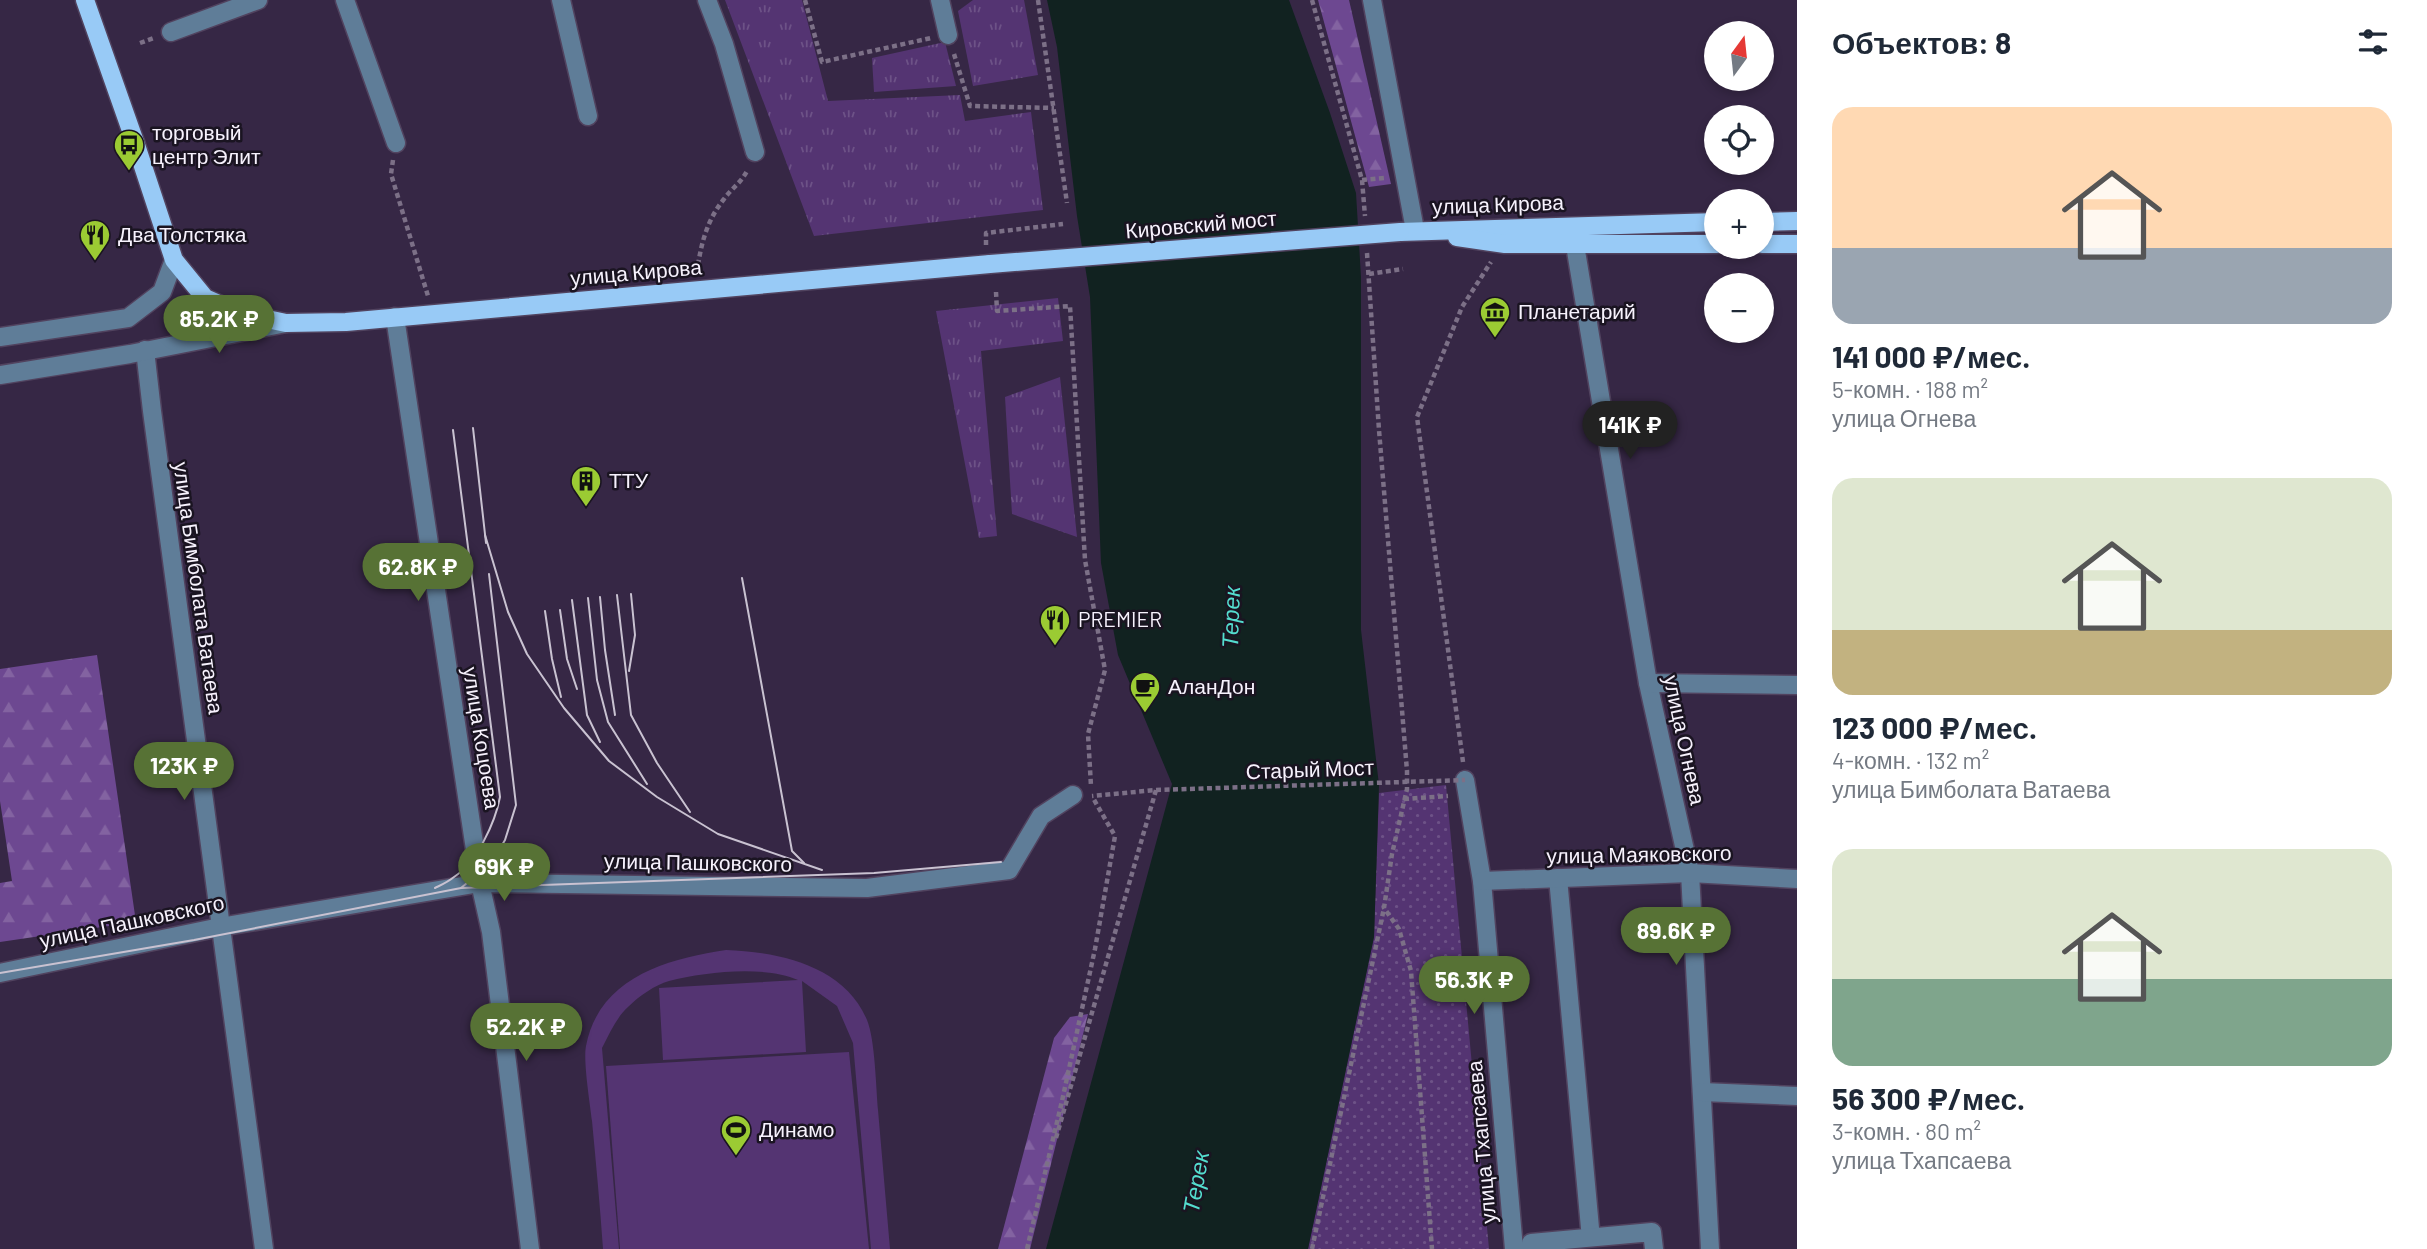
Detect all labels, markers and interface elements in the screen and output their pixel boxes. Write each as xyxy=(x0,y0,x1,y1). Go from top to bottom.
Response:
north arrow xyxy=(1704,21,1774,91)
map controls xyxy=(1704,21,1774,343)
icon: filters xyxy=(2354,23,2392,61)
text: Объектов: 8 xyxy=(1832,24,2011,60)
button: locate xyxy=(1704,105,1774,175)
place label: торговый центр Элит xyxy=(152,119,261,168)
bus stop icon: торговый центр Элит xyxy=(112,128,146,172)
icon: home xyxy=(2049,152,2175,278)
street label: улица Кирова xyxy=(1432,189,1565,218)
button: + xyxy=(1704,189,1774,259)
street label: Кировский мост xyxy=(1124,204,1278,243)
restaurant icon: Два Толстяка xyxy=(78,218,112,262)
place label: Два Толстяка xyxy=(118,221,247,246)
street label: улица Кирова xyxy=(569,253,703,290)
button: − xyxy=(1704,273,1774,343)
museum icon: Планетарий xyxy=(1478,295,1512,339)
pin: 85.2K ₽ xyxy=(154,296,284,355)
place label: Планетарий xyxy=(1518,298,1636,323)
text: 85.2K ₽ xyxy=(179,304,259,332)
text: 141 000 ₽/мес. xyxy=(1832,338,2030,374)
text: 5-комн. · 188 m² xyxy=(1832,375,1988,403)
pin: 141K ₽ xyxy=(1573,402,1687,461)
text: улица Огнева xyxy=(1832,404,1976,432)
text: 141K ₽ xyxy=(1598,410,1662,438)
street label: улица Бимболата Ватаева xyxy=(169,460,230,716)
building icon: ТТУ xyxy=(569,464,603,508)
place label: ТТУ xyxy=(609,467,649,492)
icon: home xyxy=(2049,523,2175,649)
pin: 62.8K ₽ xyxy=(353,544,483,603)
text: 62.8K ₽ xyxy=(378,552,458,580)
water label: Терек xyxy=(1215,584,1245,649)
restaurant icon: PREMIER xyxy=(1038,603,1072,647)
place label: PREMIER xyxy=(1078,606,1162,631)
street label: улица Коцоева xyxy=(459,665,506,811)
cafe icon: АланДон xyxy=(1128,670,1162,714)
place label: АланДон xyxy=(1168,673,1255,698)
street label: улица Огнева xyxy=(1660,673,1711,807)
text: 123 000 ₽/мес. xyxy=(1832,709,2037,745)
pin: 123K ₽ xyxy=(127,742,241,802)
text: 4-комн. · 132 m² xyxy=(1832,746,1989,774)
text: 123K ₽ xyxy=(150,751,218,779)
street label: Старый Мост xyxy=(1245,754,1375,783)
text: улица Бимболата Ватаева xyxy=(1832,775,2110,803)
street label: улица Маяковского xyxy=(1546,839,1732,868)
pin: 69K ₽ xyxy=(455,844,553,903)
street label: улица Пашковского xyxy=(604,847,792,876)
text: 69K ₽ xyxy=(474,852,534,880)
street label: улица Пашковского xyxy=(37,889,226,952)
icon: home xyxy=(2049,894,2175,1020)
pin: 89.6K ₽ xyxy=(1611,908,1741,967)
text: 89.6K ₽ xyxy=(1637,916,1715,944)
pin: 56.3K ₽ xyxy=(1409,956,1539,1016)
text: 56.3K ₽ xyxy=(1435,965,1513,993)
pin: 52.2K ₽ xyxy=(461,1004,591,1063)
text: 52.2K ₽ xyxy=(486,1012,566,1040)
street label: улица Тхапсаева xyxy=(1461,1059,1500,1225)
text: 56 300 ₽/мес. xyxy=(1832,1080,2025,1116)
sports icon: Динамо xyxy=(719,1113,753,1157)
place label: Динамо xyxy=(759,1116,834,1141)
text: 3-комн. · 80 m² xyxy=(1832,1117,1981,1145)
text: улица Тхапсаева xyxy=(1832,1146,2011,1174)
water label: Терек xyxy=(1176,1147,1214,1215)

